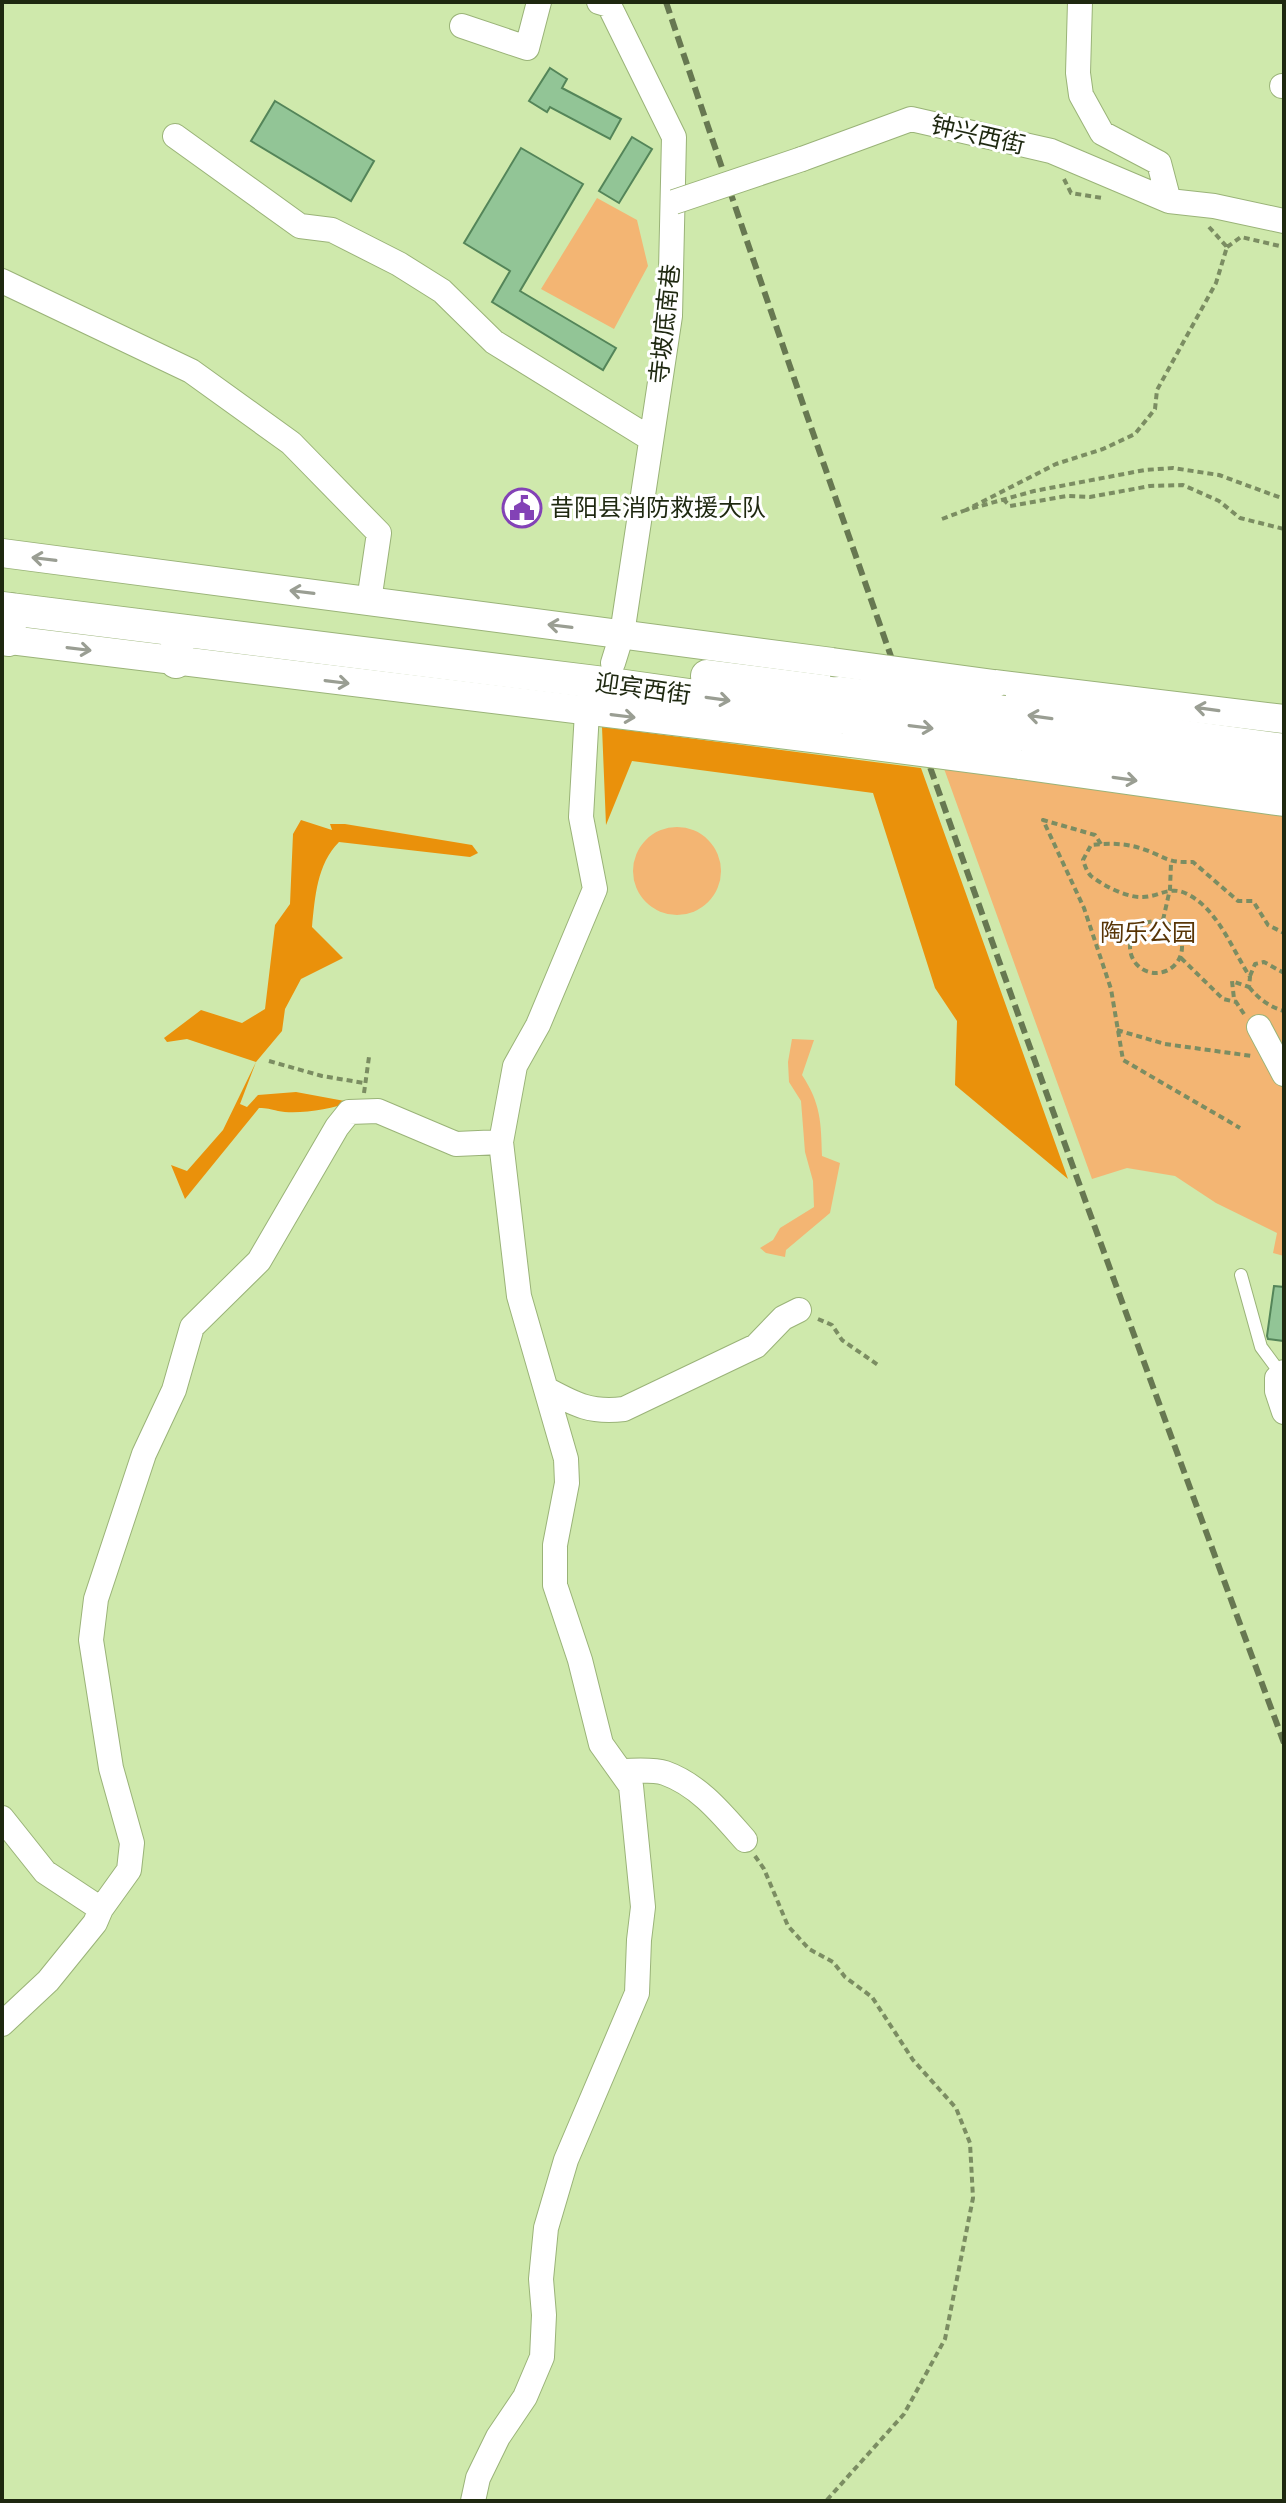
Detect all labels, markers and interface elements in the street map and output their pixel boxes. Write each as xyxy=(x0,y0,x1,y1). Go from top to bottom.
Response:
street label: 钟兴西街 xyxy=(928,109,1028,160)
street label: 寺坡底南巷 xyxy=(643,263,686,385)
public building icon: 昔阳县消防救援大队 xyxy=(501,487,543,529)
place label: 昔阳县消防救援大队 xyxy=(550,492,766,523)
one-way arrow xyxy=(32,551,58,566)
one-way arrow xyxy=(290,584,315,599)
one-way arrow xyxy=(547,618,574,633)
one-way arrow xyxy=(65,642,92,657)
street label: 迎宾西街 xyxy=(593,666,693,711)
one-way arrow xyxy=(323,674,350,689)
one-way arrow xyxy=(704,692,731,707)
one-way arrow xyxy=(1195,701,1220,716)
one-way arrow xyxy=(609,709,636,724)
one-way arrow xyxy=(1028,709,1053,724)
one-way arrow xyxy=(908,719,934,734)
one-way arrow xyxy=(1111,772,1138,787)
park label: 陶乐公园 xyxy=(1100,917,1196,948)

